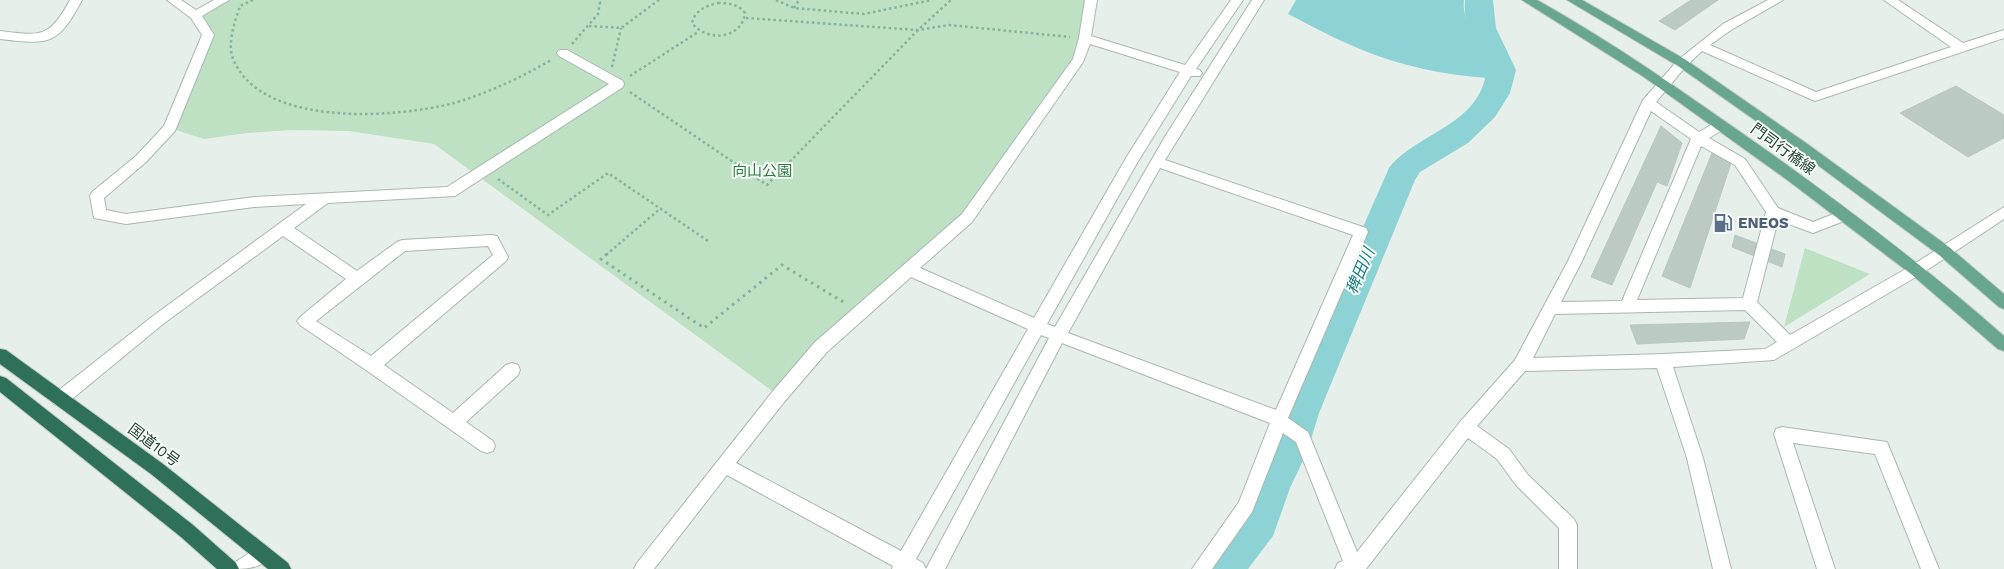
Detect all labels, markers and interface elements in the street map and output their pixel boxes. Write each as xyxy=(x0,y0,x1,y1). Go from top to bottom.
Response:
street label: 門司行橋線 xyxy=(1747,120,1819,178)
park label: 向山公園 xyxy=(732,162,792,180)
fuel station icon: ENEOS xyxy=(1712,212,1734,234)
place label: ENEOS xyxy=(1738,214,1789,232)
water label: 稗田川 xyxy=(1342,243,1379,297)
street label: 国道10号 xyxy=(125,420,183,470)

